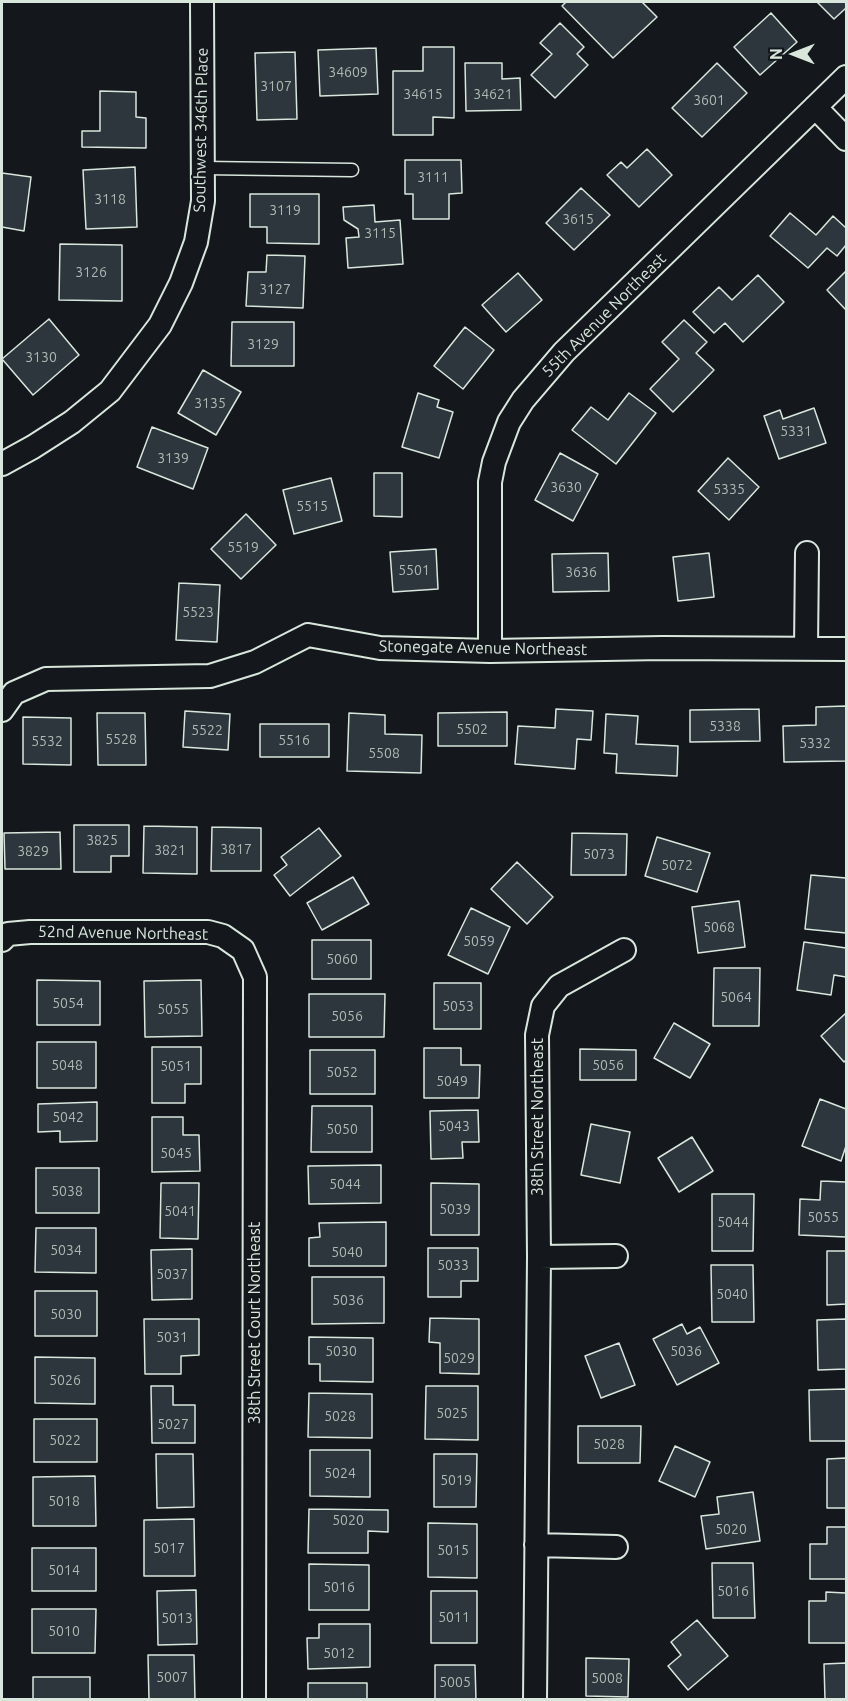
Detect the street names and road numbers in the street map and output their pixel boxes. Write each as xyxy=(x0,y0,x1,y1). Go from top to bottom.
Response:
street label: Southwest 346th Place xyxy=(190,47,212,213)
street label: 55th Avenue Northeast xyxy=(538,249,670,381)
street label: Stonegate Avenue Northeast xyxy=(379,637,587,659)
street label: 52nd Avenue Northeast xyxy=(38,922,208,944)
street label: 38th Street Northeast xyxy=(528,1038,548,1196)
street label: 38th Street Court Northeast xyxy=(245,1222,265,1424)

